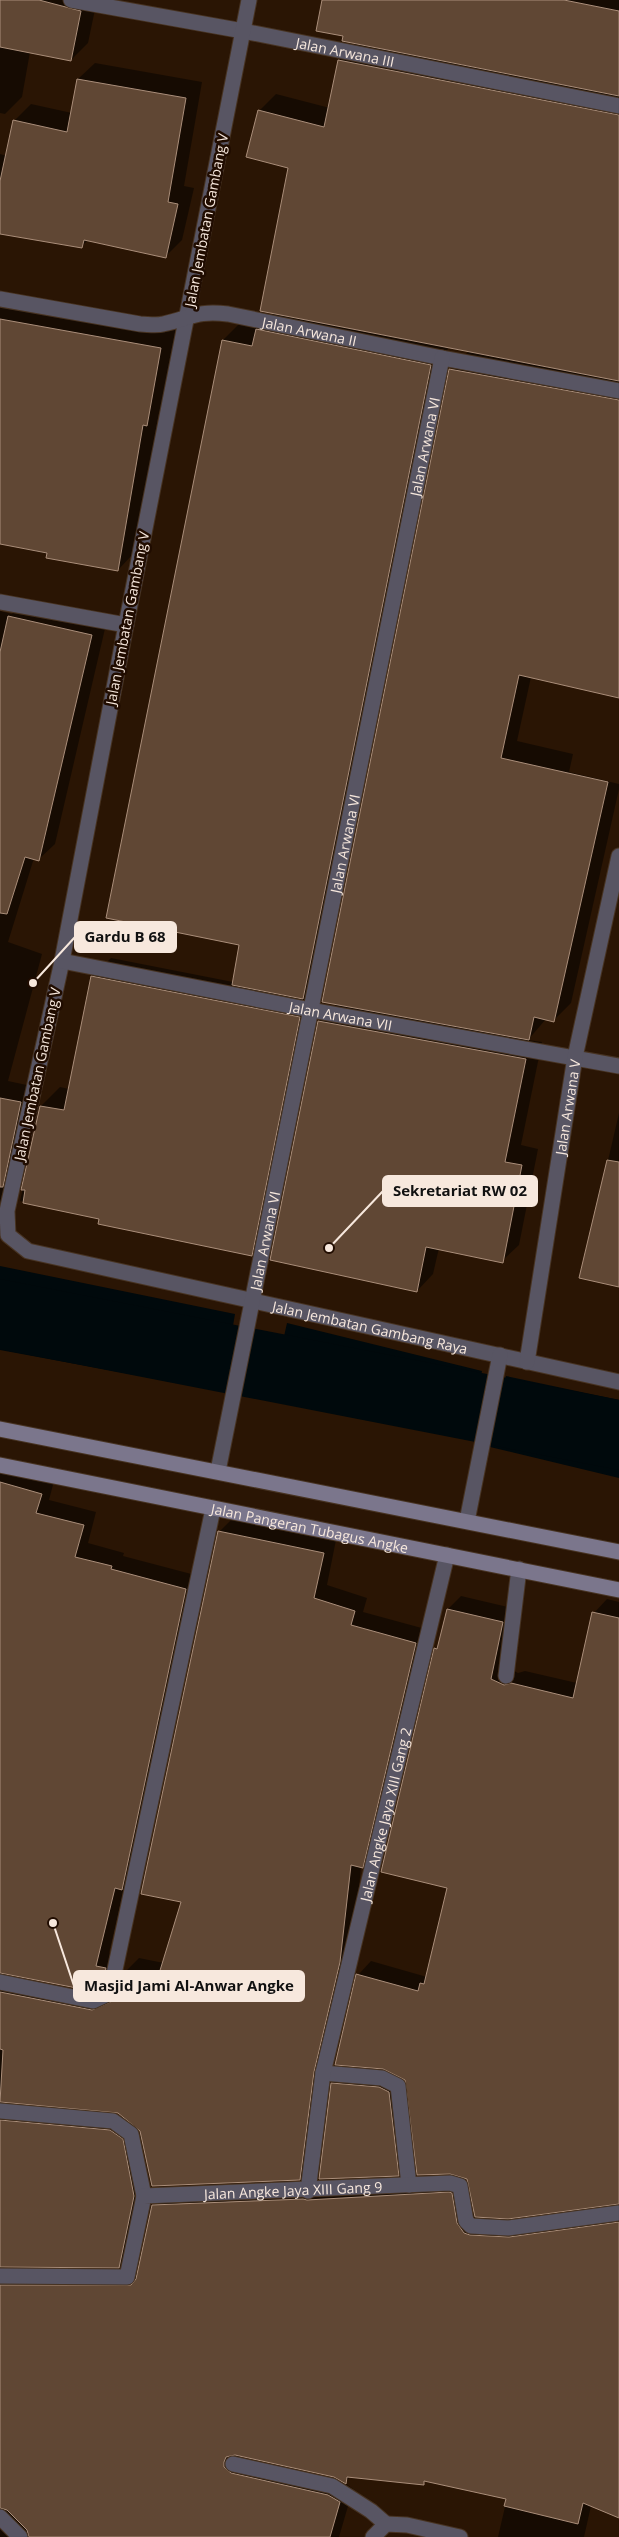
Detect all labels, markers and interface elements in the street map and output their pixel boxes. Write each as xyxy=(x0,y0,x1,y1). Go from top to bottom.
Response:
street label: Jalan Arwana III xyxy=(292,32,396,70)
street label: Jalan Jembatan Gambang V xyxy=(179,131,232,310)
street label: Jalan Arwana II xyxy=(259,311,359,350)
street label: Jalan Arwana VI xyxy=(405,395,443,500)
street label: Jalan Jembatan Gambang V xyxy=(100,529,153,708)
street label: Jalan Arwana VI xyxy=(325,792,364,897)
callout: Gardu B 68 xyxy=(75,922,176,952)
text: Gardu B 68 xyxy=(84,926,166,946)
street label: Jalan Jembatan Gambang V xyxy=(9,985,65,1164)
street label: Jalan Arwana VII xyxy=(286,996,394,1034)
street label: Jalan Arwana V xyxy=(550,1057,584,1158)
callout: Sekretariat RW 02 xyxy=(383,1176,537,1206)
text: Sekretariat RW 02 xyxy=(393,1180,527,1200)
street label: Jalan Arwana VI xyxy=(245,1189,284,1294)
street label: Jalan Jembatan Gambang Raya xyxy=(269,1296,469,1358)
street label: Jalan Pangeran Tubagus Angke xyxy=(208,1498,410,1557)
street label: Jalan Angke Jaya XIII Gang 2 xyxy=(354,1725,415,1905)
callout: Masjid Jami Al-Anwar Angke xyxy=(74,1971,304,2001)
text: Masjid Jami Al-Anwar Angke xyxy=(84,1975,294,1995)
street label: Jalan Angke Jaya XIII Gang 9 xyxy=(202,2176,383,2203)

